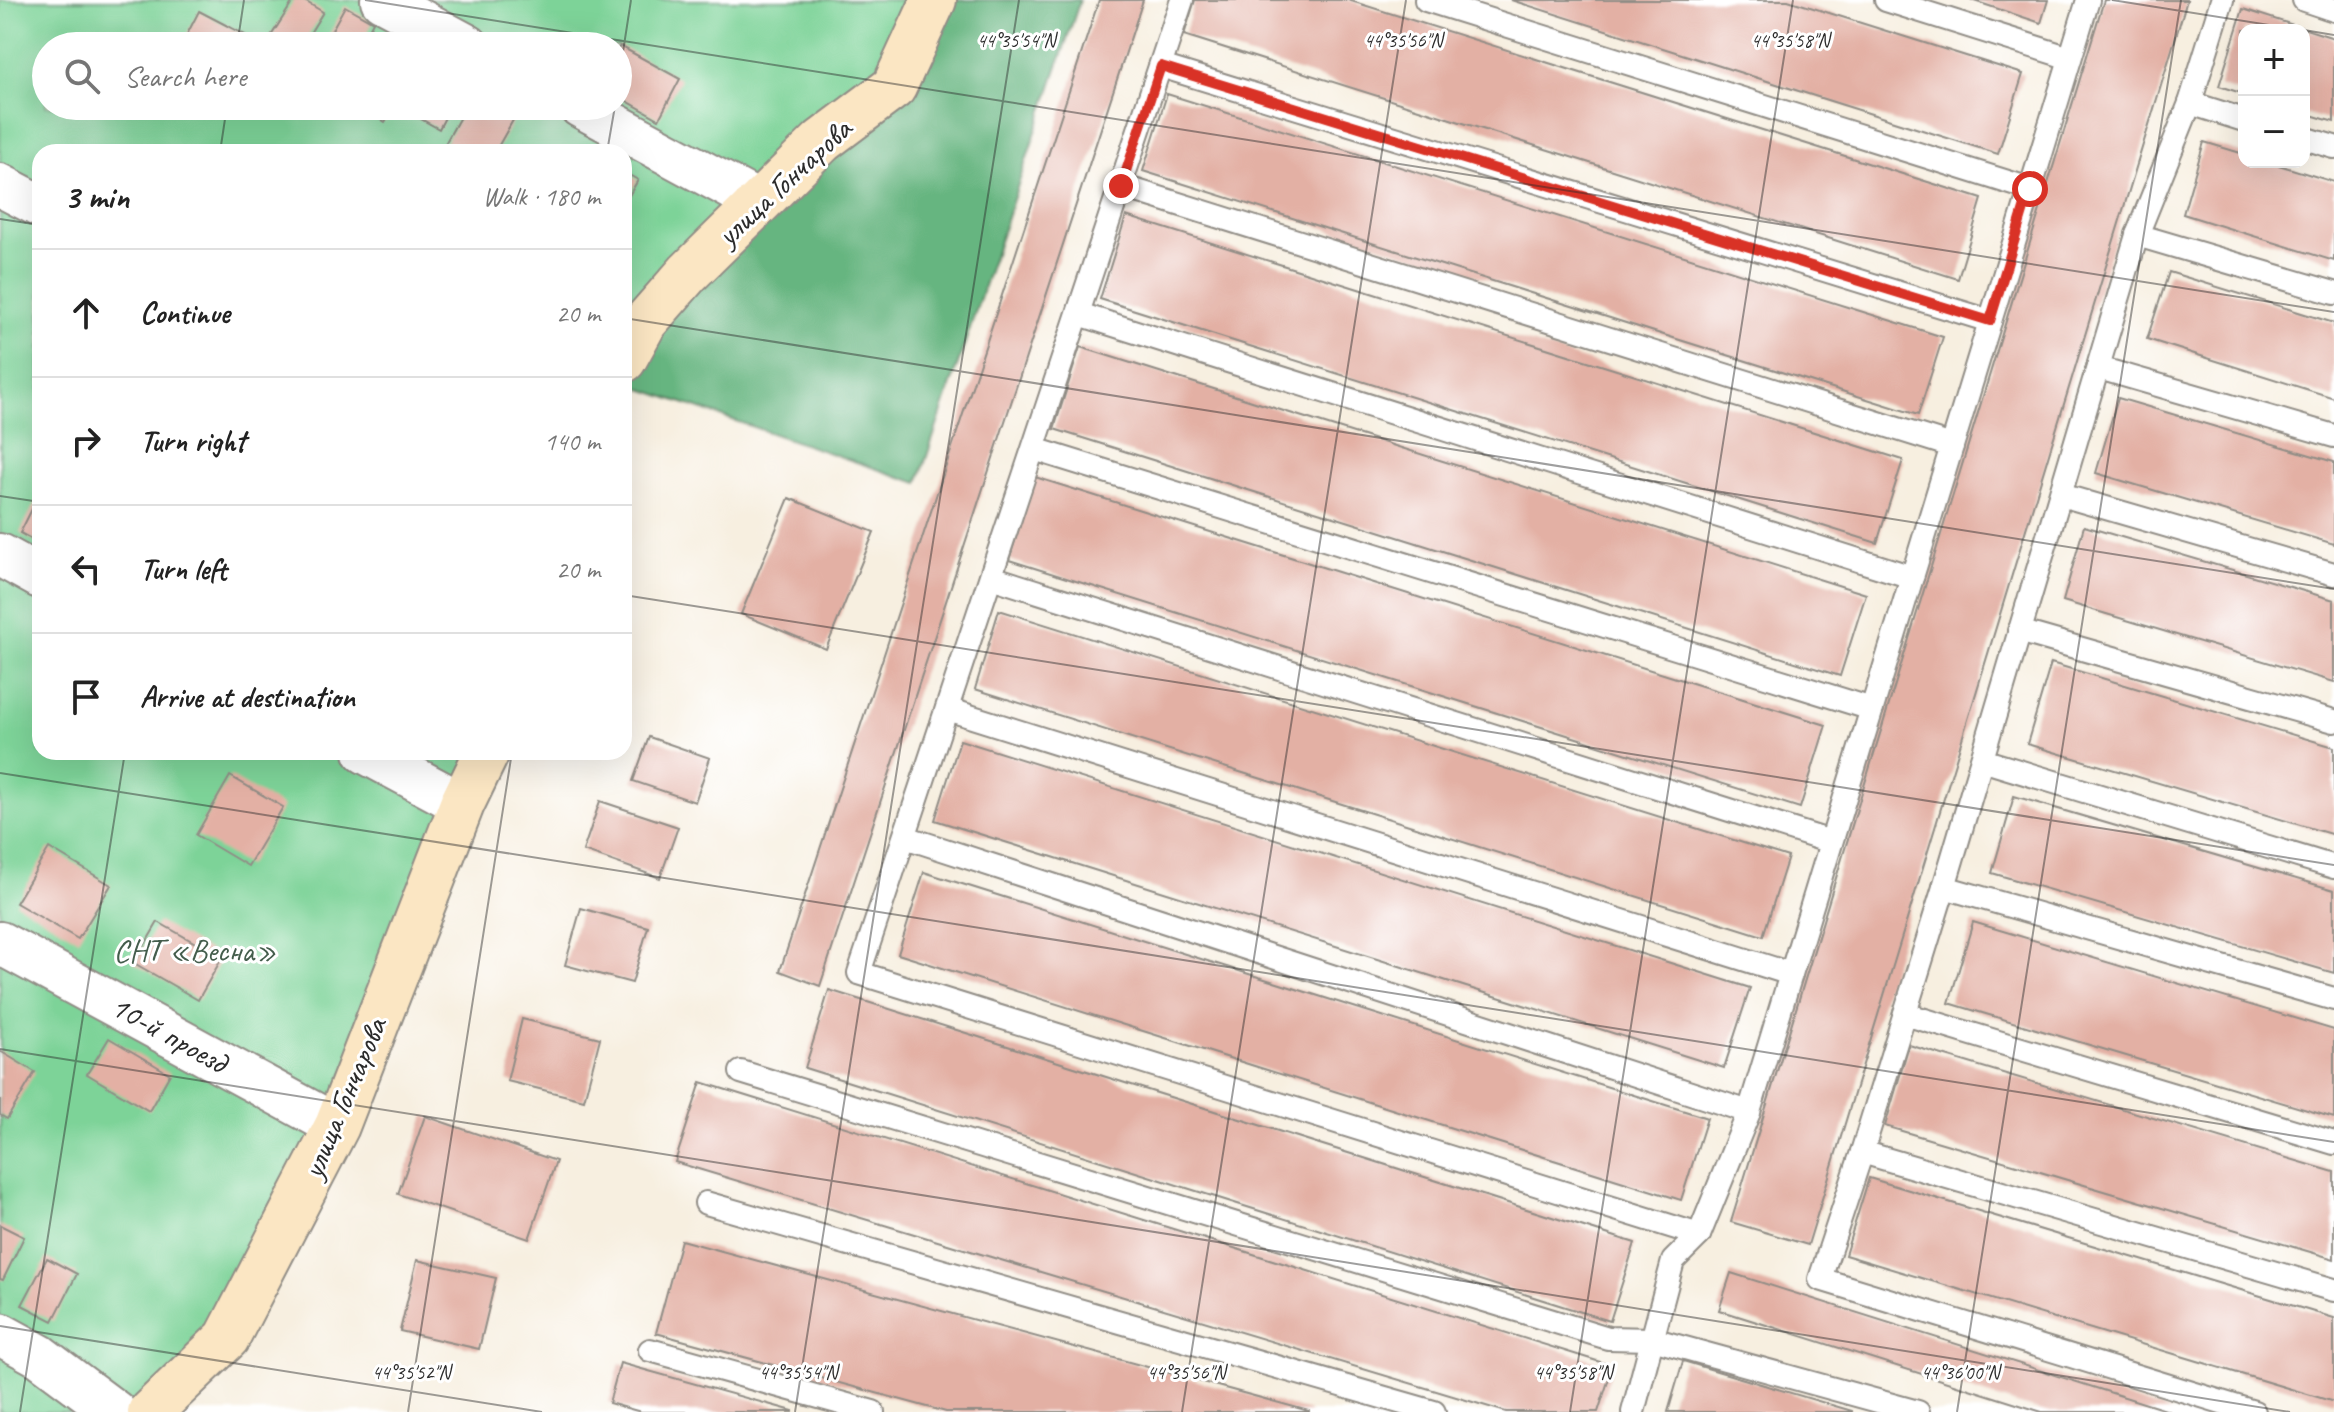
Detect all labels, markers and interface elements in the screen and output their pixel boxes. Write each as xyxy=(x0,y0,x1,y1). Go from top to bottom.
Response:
map controls xyxy=(2238,24,2310,168)
button: + xyxy=(2238,24,2310,96)
text: 44°35'54"N xyxy=(977,28,1058,53)
text: 44°35'56"N xyxy=(1364,28,1445,53)
text: 44°35'58"N xyxy=(1751,28,1832,53)
search box xyxy=(32,32,632,120)
icon: search xyxy=(60,54,104,98)
text: Search here xyxy=(124,57,246,95)
button: − xyxy=(2238,96,2310,168)
street label: улица Гончарова xyxy=(706,108,862,256)
route end xyxy=(1103,168,1139,204)
route start xyxy=(2012,171,2048,207)
text: 3 min xyxy=(64,175,129,218)
text: Walk · 180 m xyxy=(483,180,600,213)
icon: ahead xyxy=(64,291,108,335)
text: Continue xyxy=(140,294,230,332)
text: 20 m xyxy=(556,297,600,330)
icon: right xyxy=(64,419,108,463)
text: Turn right xyxy=(140,422,245,460)
text: 140 m xyxy=(544,425,600,458)
icon: left xyxy=(64,547,108,591)
text: Turn left xyxy=(140,550,227,588)
text: 20 m xyxy=(556,553,600,586)
icon: arrive xyxy=(64,675,108,719)
text: Arrive at destination xyxy=(140,678,355,716)
park label: СНТ «Весна» xyxy=(113,930,277,971)
street label: 10-й проезд xyxy=(104,985,237,1084)
street label: улица Гончарова xyxy=(291,1010,397,1186)
text: 44°35'52"N xyxy=(372,1360,453,1385)
text: 44°35'54"N xyxy=(759,1360,840,1385)
text: 44°35'56"N xyxy=(1147,1360,1228,1385)
text: 44°35'58"N xyxy=(1534,1360,1615,1385)
text: 44°36'00"N xyxy=(1921,1360,2002,1385)

